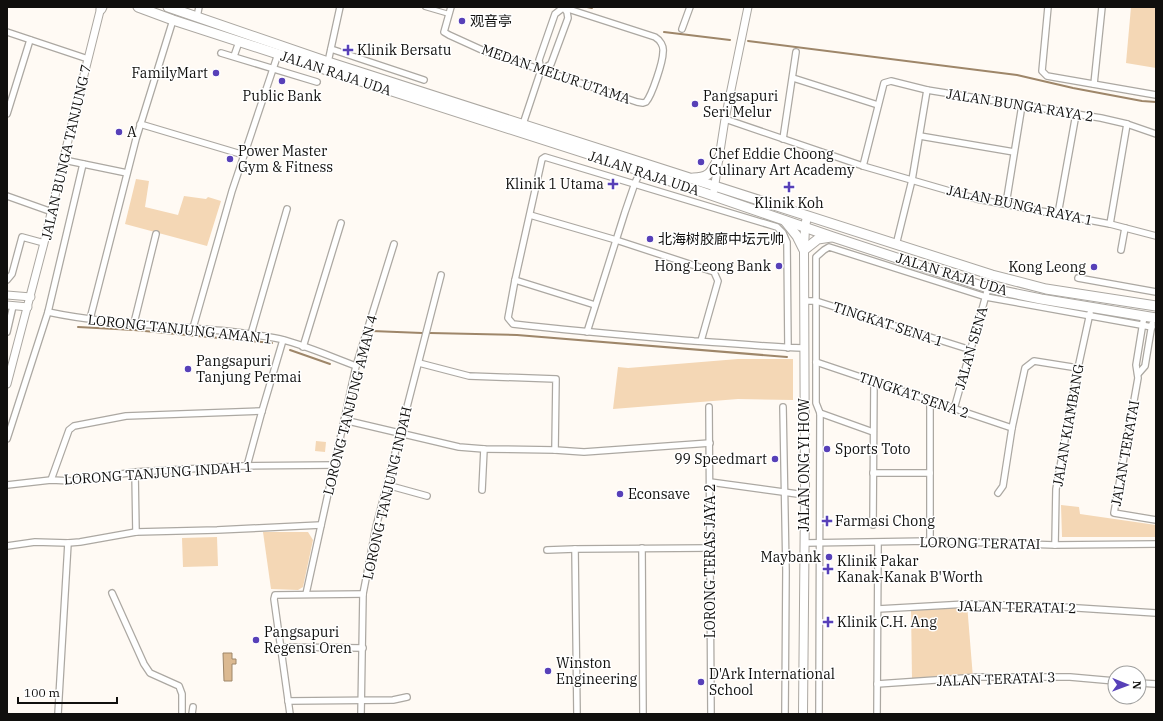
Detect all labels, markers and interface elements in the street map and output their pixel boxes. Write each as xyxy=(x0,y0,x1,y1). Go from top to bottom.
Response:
place label: 观音亭 xyxy=(470,12,512,30)
marker: 观音亭 xyxy=(457,16,467,26)
street label: MEDAN MELUR UTAMA xyxy=(479,40,633,108)
place label: Klinik Bersatu xyxy=(357,41,452,59)
marker: Klinik Bersatu xyxy=(342,44,354,56)
street label: JALAN RAJA UDA xyxy=(278,47,394,100)
street label: JALAN BUNGA TANJUNG 7 xyxy=(37,63,95,241)
place label: FamilyMart xyxy=(132,64,208,82)
marker: FamilyMart xyxy=(211,68,221,78)
marker: Public Bank xyxy=(277,76,287,86)
street label: JALAN BUNGA RAYA 2 xyxy=(945,84,1095,126)
place label: Public Bank xyxy=(242,87,322,105)
place label: Pangsapuri Seri Melur xyxy=(703,87,778,121)
marker: Pangsapuri Seri Melur xyxy=(690,99,700,109)
place label: A xyxy=(127,123,137,141)
marker: A xyxy=(114,127,124,137)
place label: Power Master Gym & Fitness xyxy=(238,142,333,176)
place label: Chef Eddie Choong Culinary Art Academy xyxy=(709,145,855,179)
street label: JALAN RAJA UDA xyxy=(586,147,702,200)
marker: Power Master Gym & Fitness xyxy=(225,154,235,164)
marker: Chef Eddie Choong Culinary Art Academy xyxy=(696,157,706,167)
place label: Klinik 1 Utama xyxy=(505,175,604,193)
marker: Klinik 1 Utama xyxy=(607,178,619,190)
marker: Klinik Koh xyxy=(783,181,795,193)
street label: JALAN BUNGA RAYA 1 xyxy=(945,181,1095,229)
place label: Klinik Koh xyxy=(754,194,824,212)
place label: 北海树胶廊中坛元帅 xyxy=(658,230,784,248)
marker: 北海树胶廊中坛元帅 xyxy=(645,234,655,244)
street label: JALAN RAJA UDA xyxy=(894,249,1010,300)
place label: Hong Leong Bank xyxy=(655,257,772,275)
place label: Kong Leong xyxy=(1008,258,1086,276)
marker: Hong Leong Bank xyxy=(774,261,784,271)
marker: Kong Leong xyxy=(1089,262,1099,272)
street label: TINGKAT SENA 1 xyxy=(830,298,946,350)
street label: JALAN SENA xyxy=(951,304,992,392)
street label: LORONG TANJUNG AMAN 1 xyxy=(87,310,273,348)
street label: LORONG TANJUNG AMAN 4 xyxy=(319,313,381,497)
place label: Pangsapuri Tanjung Permai xyxy=(196,352,301,386)
street label: JALAN KIAMBANG xyxy=(1048,362,1088,488)
marker: Pangsapuri Tanjung Permai xyxy=(183,364,193,374)
street label: TINGKAT SENA 2 xyxy=(857,368,971,422)
street label: JALAN ONG YI HOW xyxy=(795,398,813,532)
street label: JALAN TERATAI xyxy=(1107,399,1143,507)
street label: LORONG TANJUNG INDAH xyxy=(358,405,416,581)
place label: Sports Toto xyxy=(835,440,910,458)
marker: Sports Toto xyxy=(822,444,832,454)
place label: 99 Speedmart xyxy=(674,450,767,468)
marker: 99 Speedmart xyxy=(770,454,780,464)
street label: LORONG TANJUNG INDAH 1 xyxy=(63,457,253,489)
street label: LORONG TERAS JAYA 2 xyxy=(701,484,719,638)
place label: Econsave xyxy=(628,485,690,503)
marker: Econsave xyxy=(615,489,625,499)
place label: Farmasi Chong xyxy=(835,512,935,530)
marker: Farmasi Chong xyxy=(822,516,832,526)
street label: LORONG TERATAI xyxy=(919,533,1041,553)
place label: Maybank xyxy=(761,548,822,566)
marker: Maybank xyxy=(824,552,834,562)
place label: Klinik Pakar Kanak-Kanak B'Worth xyxy=(837,552,983,586)
marker: Klinik Pakar Kanak-Kanak B'Worth xyxy=(822,563,834,575)
street label: JALAN TERATAI 2 xyxy=(957,597,1077,617)
place label: Klinik C.H. Ang xyxy=(837,613,937,631)
marker: Klinik C.H. Ang xyxy=(822,616,834,628)
place label: Pangsapuri Regensi Oren xyxy=(264,623,352,657)
marker: Pangsapuri Regensi Oren xyxy=(251,635,261,645)
place label: Winston Engineering xyxy=(556,654,637,688)
place label: D'Ark International School xyxy=(709,665,835,699)
north arrow xyxy=(1107,665,1147,705)
marker: Winston Engineering xyxy=(543,666,553,676)
street label: JALAN TERATAI 3 xyxy=(936,668,1056,690)
marker: D'Ark International School xyxy=(696,677,706,687)
scale bar xyxy=(18,679,117,705)
text: N xyxy=(1130,681,1144,690)
text: 100 m xyxy=(24,685,60,700)

